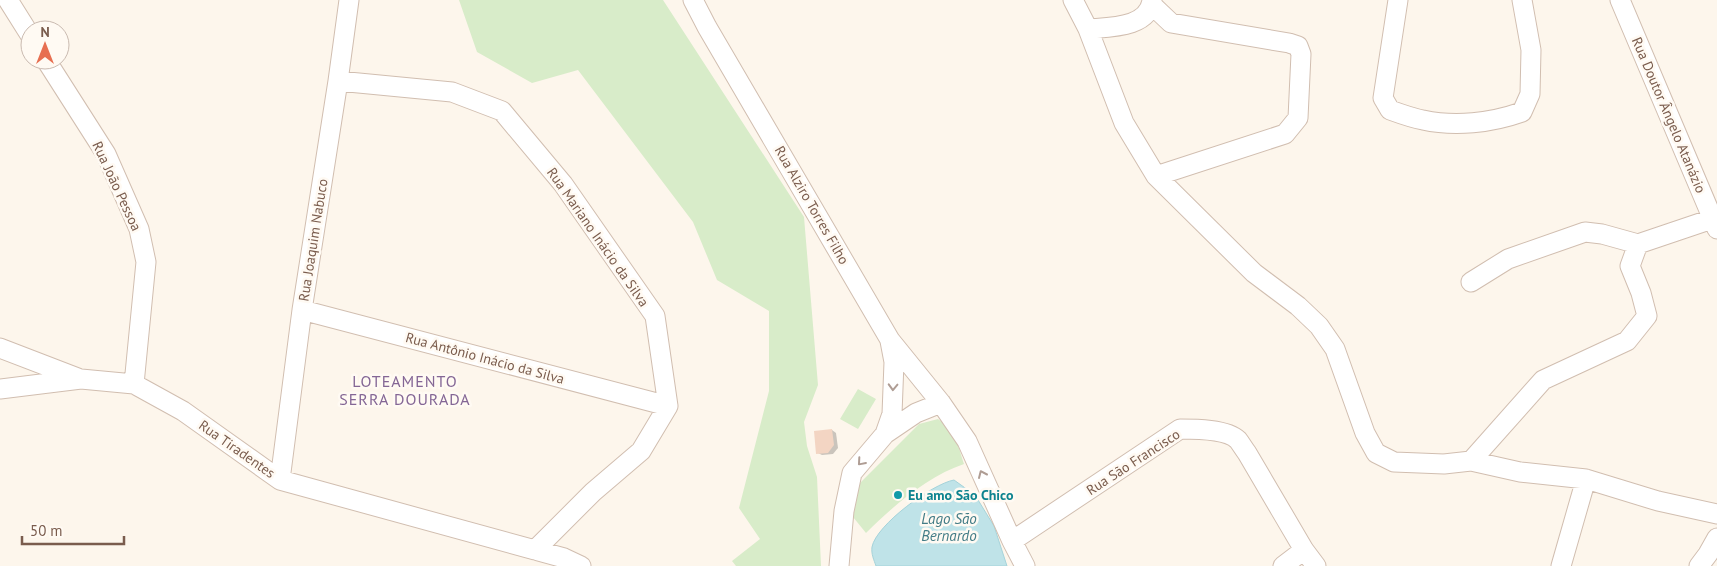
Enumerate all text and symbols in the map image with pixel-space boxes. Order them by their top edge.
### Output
north arrow [20,20,70,70]
text: N [40,23,50,41]
street label: Rua Doutor Ângelo Atanázio [1628,34,1710,196]
street label: Rua João Pessoa [88,138,146,234]
street label: Rua Alziro Torres Filho [771,143,853,267]
street label: Rua Mariano Inácio da Silva [543,164,653,310]
street label: Rua Joaquim Nabuco [294,177,332,303]
street label: Rua Antônio Inácio da Silva [404,328,566,388]
district label: LOTEAMENTO SERRA DOURADA [339,371,471,409]
one-way arrow [888,384,898,392]
street label: Rua Tiradentes [195,416,279,482]
street label: Rua São Francisco [1083,425,1183,499]
one-way arrow [859,456,867,465]
one-way arrow [978,470,989,479]
place label: Eu amo São Chico [908,486,1014,504]
marker: Eu amo São Chico [892,489,904,501]
water label: Lago São Bernardo [921,509,977,545]
scale bar [22,514,125,546]
text: 50 m [30,521,63,540]

